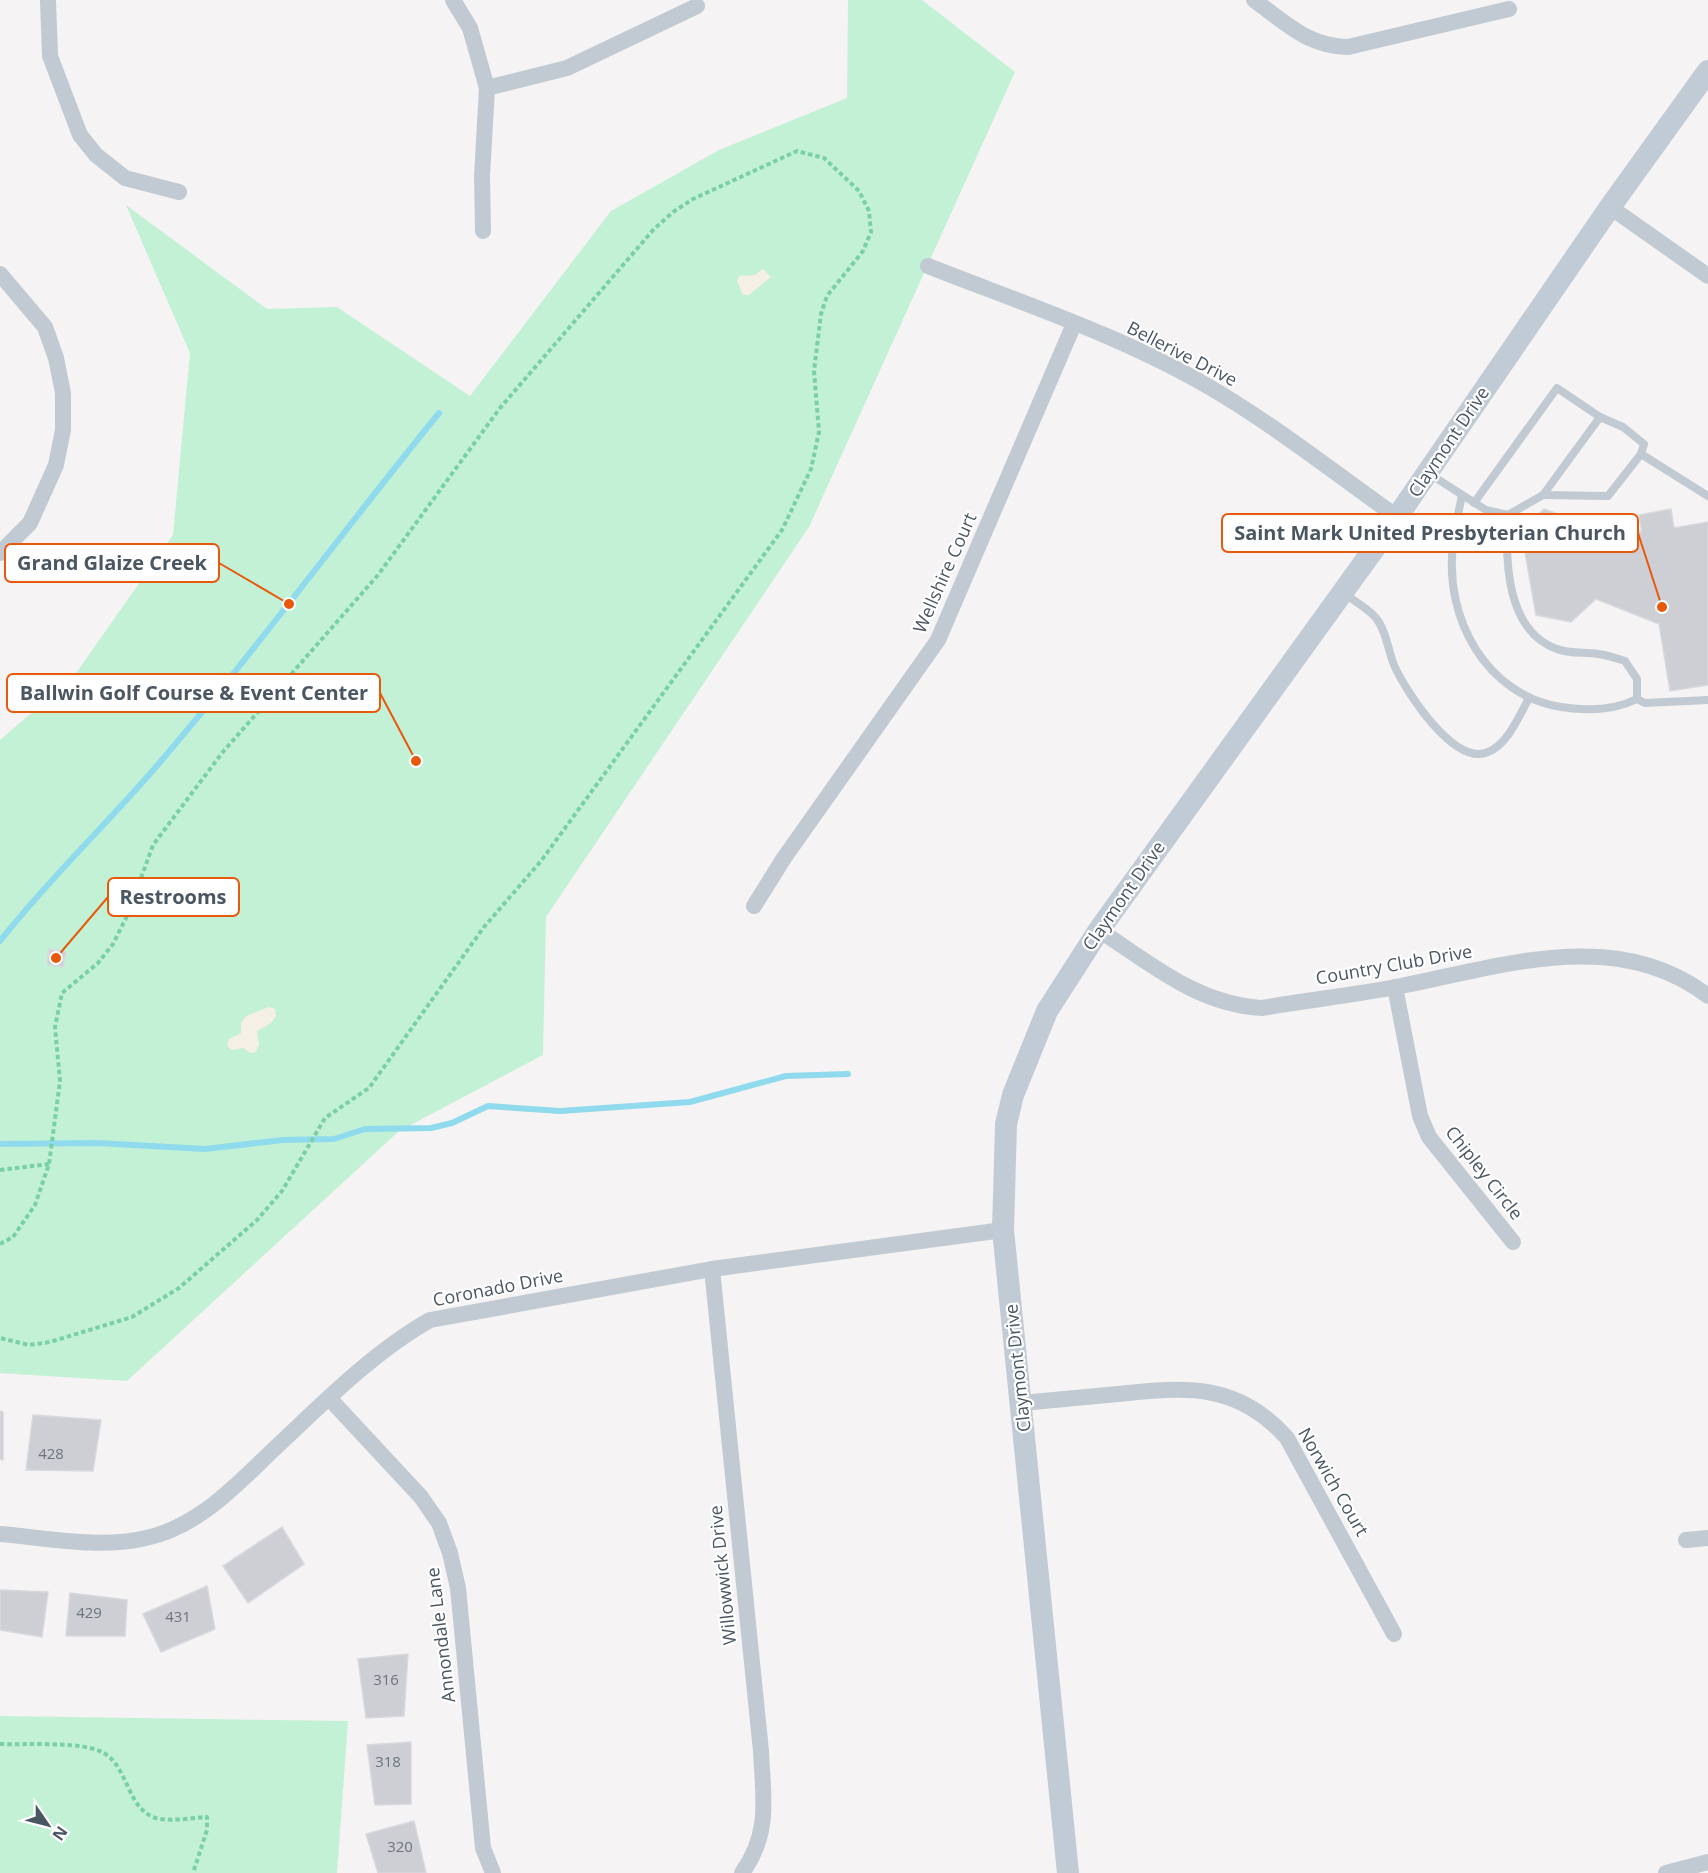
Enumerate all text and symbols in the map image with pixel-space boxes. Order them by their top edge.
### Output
street label: Bellerive Drive [1123,315,1242,391]
street label: Claymont Drive [1402,381,1494,501]
street label: Wellshire Court [907,509,981,636]
callout: Saint Mark United Presbyterian Church [1222,514,1638,552]
text: Saint Mark United Presbyterian Church [1234,519,1626,546]
callout: Grand Glaize Creek [5,544,219,582]
text: Grand Glaize Creek [17,549,208,576]
callout: Ballwin Golf Course & Event Center [7,674,380,712]
text: Ballwin Golf Course & Event Center [20,679,368,706]
street label: Claymont Drive [1076,836,1170,955]
callout: Restrooms [108,878,239,916]
text: Restrooms [119,883,227,910]
street label: Country Club Drive [1314,938,1474,990]
street label: Chipley Circle [1441,1121,1529,1224]
street label: Coronado Drive [431,1263,565,1311]
street label: Claymont Drive [998,1303,1036,1433]
street label: Norwich Court [1293,1423,1375,1540]
house number: 428 [38,1443,64,1463]
street label: Willowwick Drive [703,1504,741,1646]
street label: Annondale Lane [420,1566,460,1704]
house number: 429 [76,1602,102,1622]
house number: 431 [165,1606,191,1626]
house number: 316 [373,1669,399,1689]
house number: 318 [375,1751,401,1771]
north arrow [18,1795,78,1855]
text: N [48,1822,73,1845]
house number: 320 [387,1836,413,1856]

